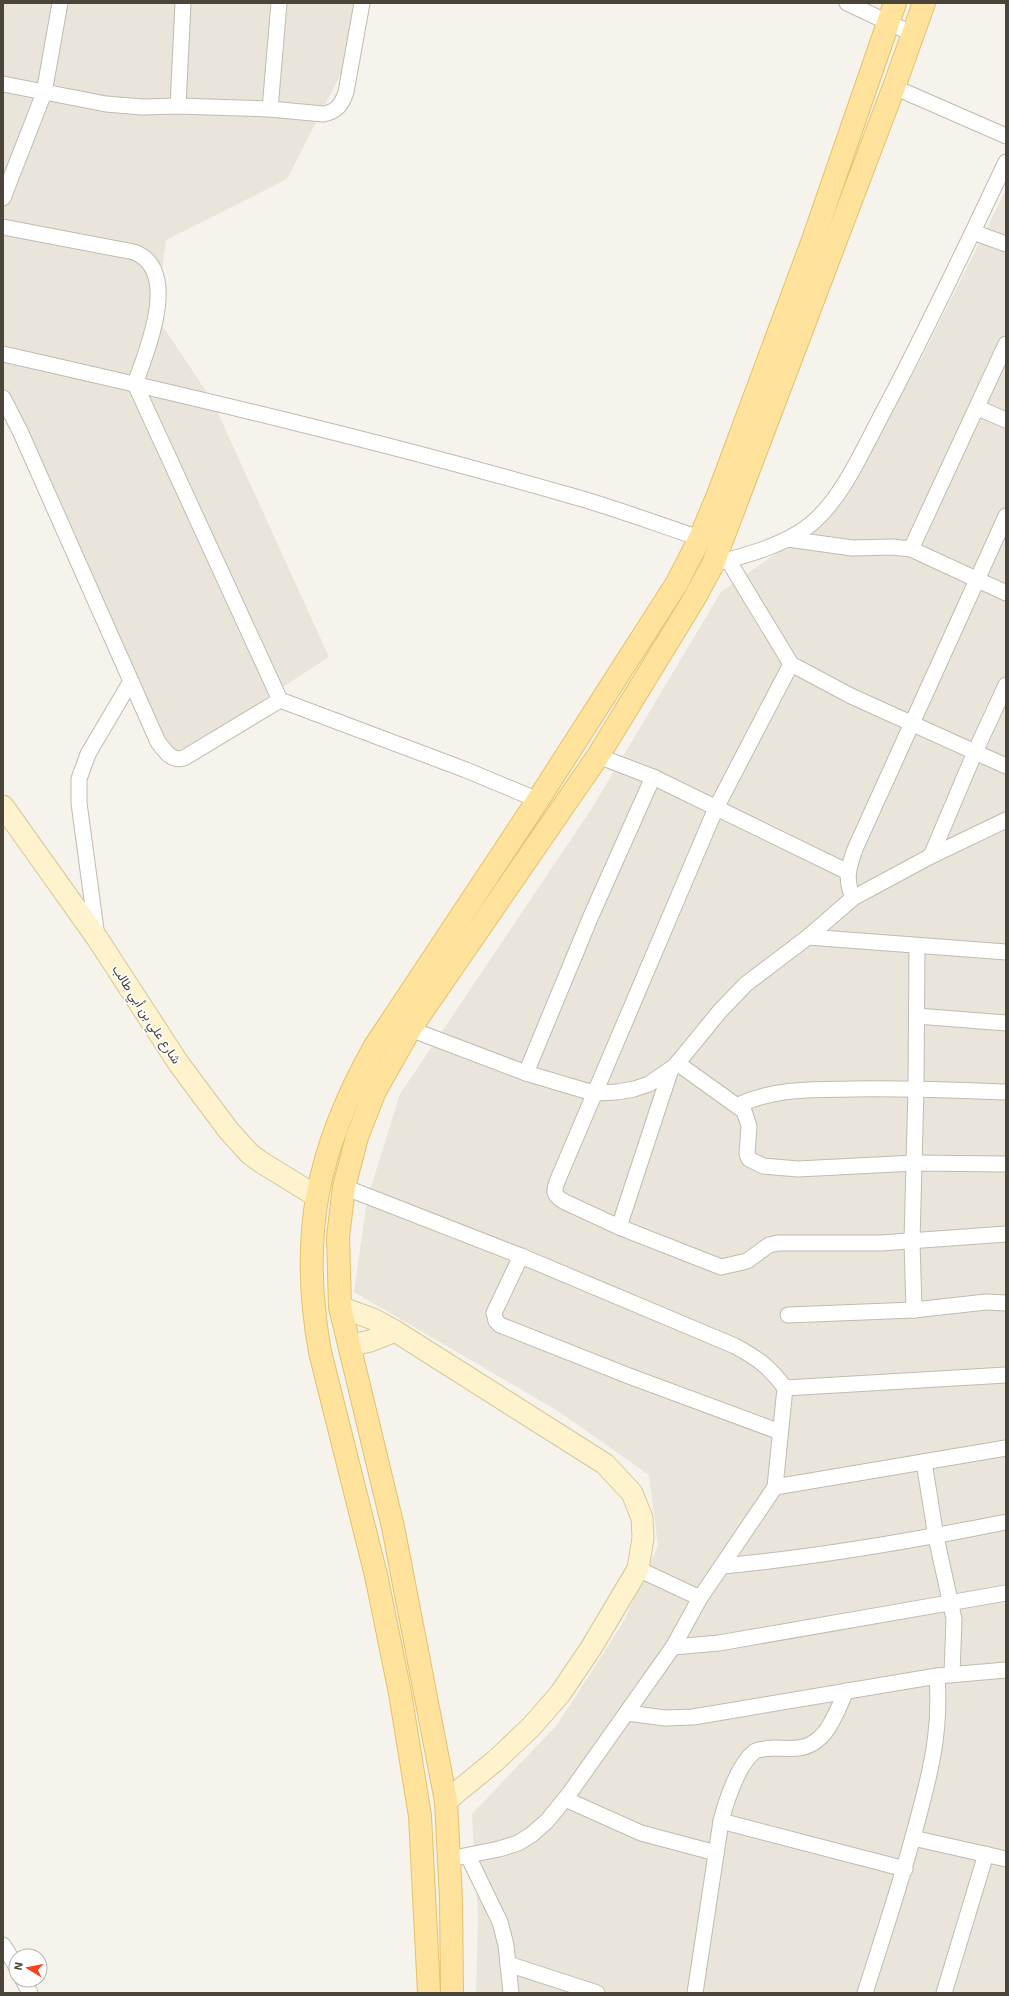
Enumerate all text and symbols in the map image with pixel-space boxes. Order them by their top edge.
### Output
street label: شارع علي بن أبي طالب [107,962,185,1068]
north arrow [8,1948,48,1988]
text: N [11,1961,25,1971]

